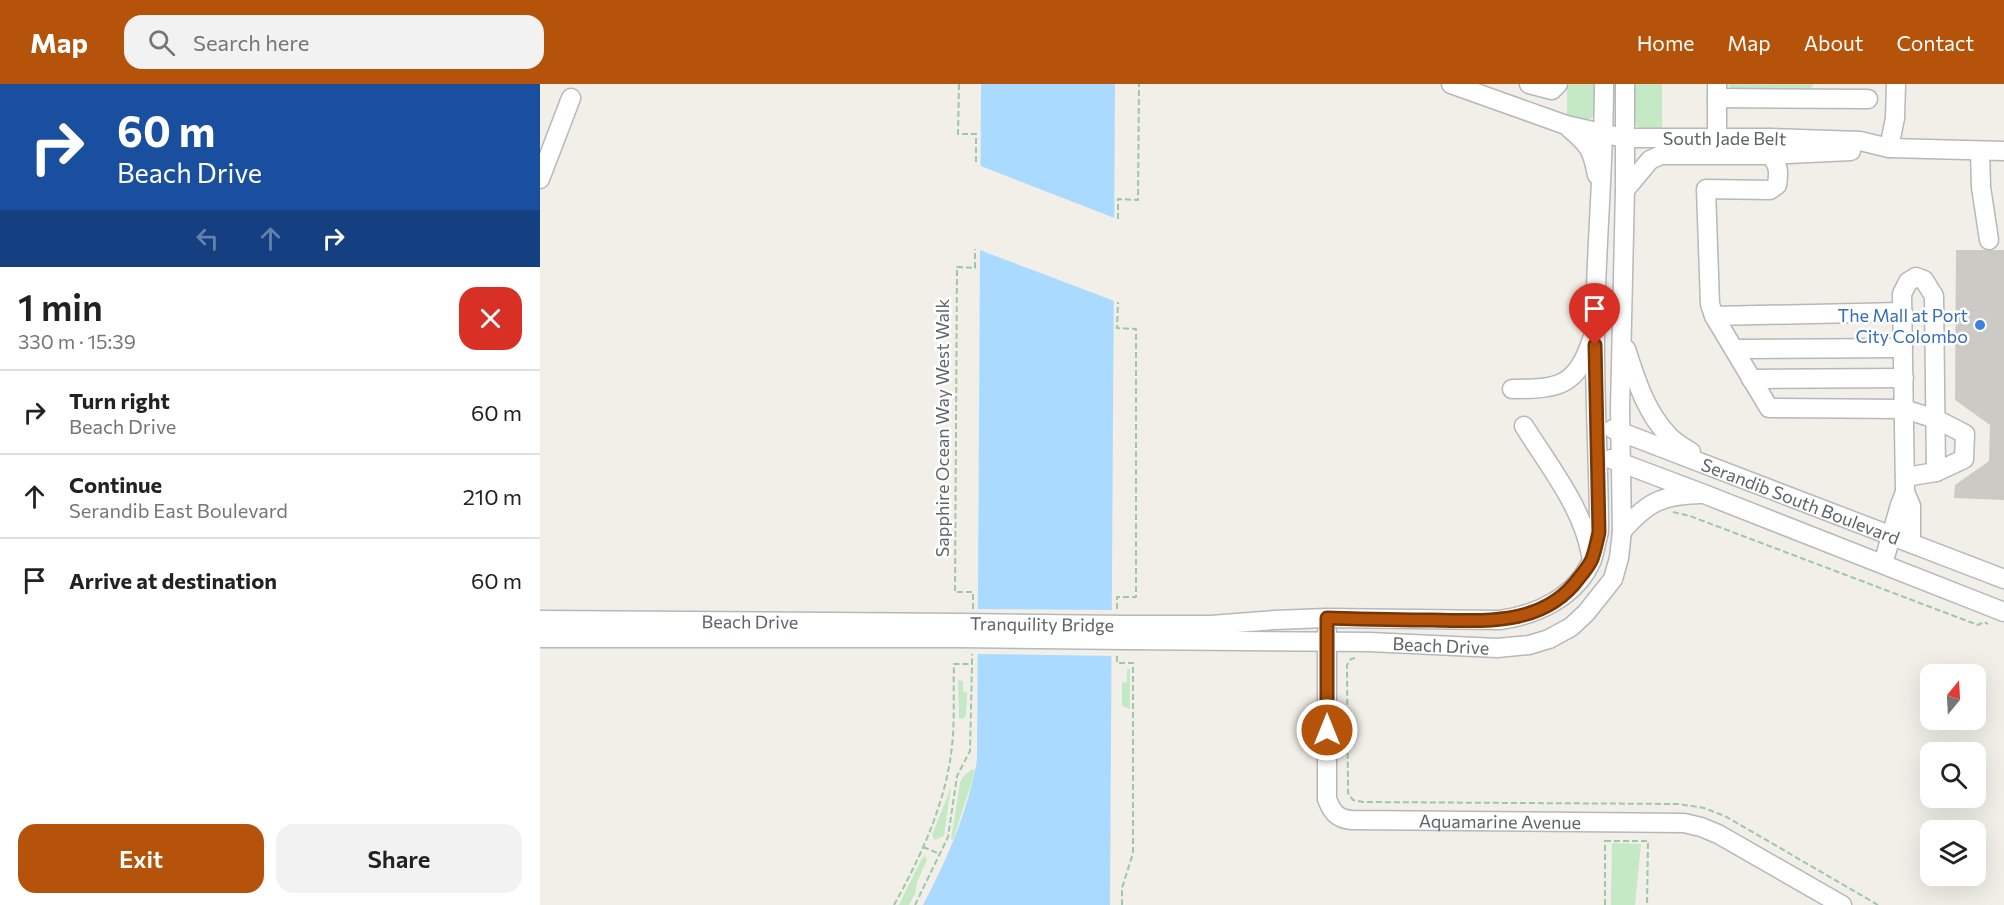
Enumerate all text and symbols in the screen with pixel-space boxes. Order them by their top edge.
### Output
search box [124,15,544,69]
text: Map [30,25,88,59]
icon: search [145,26,178,59]
text: Search here [193,29,309,56]
text: Home [1637,30,1694,55]
text: Map [1727,30,1771,55]
text: About [1804,30,1863,55]
text: Contact [1896,30,1974,55]
text: 60 m [117,104,216,156]
icon: right [18,108,96,186]
street label: South Jade Belt [1663,127,1787,150]
text: Beach Drive [117,156,262,189]
icon: left [191,222,224,255]
icon: ahead [254,222,287,255]
icon: right [317,222,350,255]
pin [1569,283,1620,345]
text: 1 min [18,284,103,328]
button: close [459,287,522,350]
icon: arrive [1578,292,1611,325]
street label: Sapphire Ocean Way West Walk [931,299,953,557]
place label: The Mall at Port City Colombo [1838,304,1968,347]
marker: The Mall at Port City Colombo [1973,318,1987,332]
text: 330 m · 15:39 [18,329,136,353]
text: Turn right [69,387,170,414]
icon: right [18,396,51,429]
text: 60 m [471,399,522,426]
text: Beach Drive [69,414,176,438]
street label: Serandib South Boulevard [1698,453,1903,549]
text: Continue [69,471,162,498]
icon: ahead [18,480,51,513]
text: 210 m [463,483,522,510]
text: Serandib East Boulevard [69,498,288,522]
icon: arrive [18,564,51,597]
text: Arrive at destination [69,567,277,594]
text: 60 m [471,567,522,594]
street label: Beach Drive [702,610,798,633]
street label: Tranquility Bridge [970,612,1114,636]
street label: Beach Drive [1392,632,1490,659]
north arrow [1920,664,1986,730]
map controls [1920,664,1986,886]
position arrow [1295,698,1359,762]
button: search [1920,742,1986,808]
street label: Aquamarine Avenue [1419,810,1581,833]
button: layers [1920,820,1986,886]
button: Exit [18,824,264,893]
button: Share [276,824,522,893]

